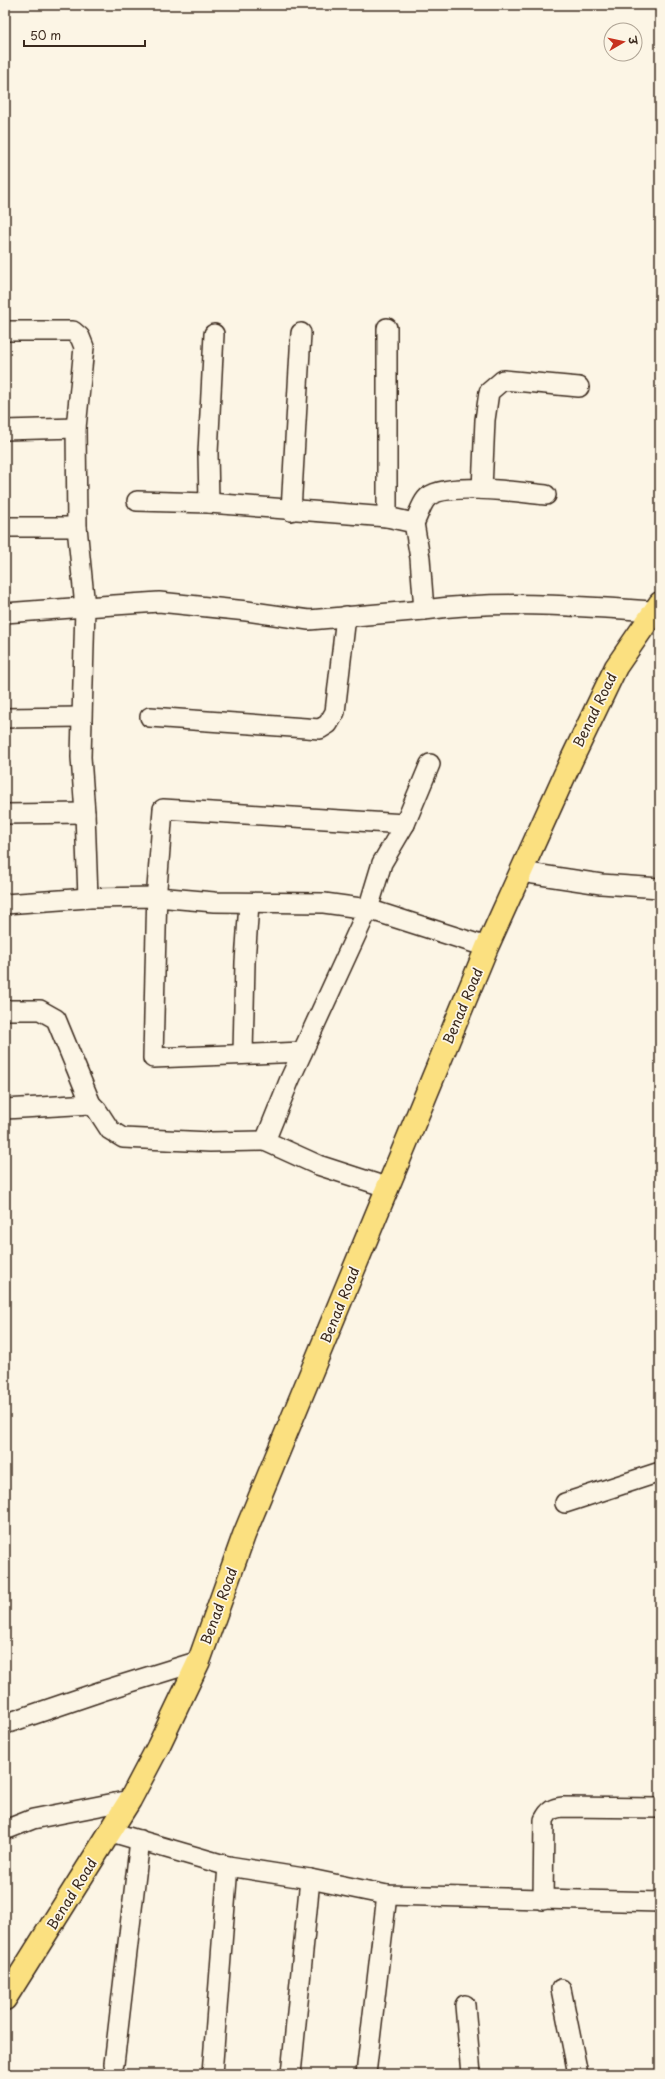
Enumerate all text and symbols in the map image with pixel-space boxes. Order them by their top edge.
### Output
scale bar [24,22,145,48]
north arrow [603,22,643,62]
text: 50 m [30,26,61,44]
text: उ [624,34,643,47]
street label: Benad Road [567,669,622,751]
street label: Benad Road [437,964,488,1047]
street label: Benad Road [315,1263,364,1346]
street label: Benad Road [195,1564,242,1647]
street label: Benad Road [41,1854,102,1934]

